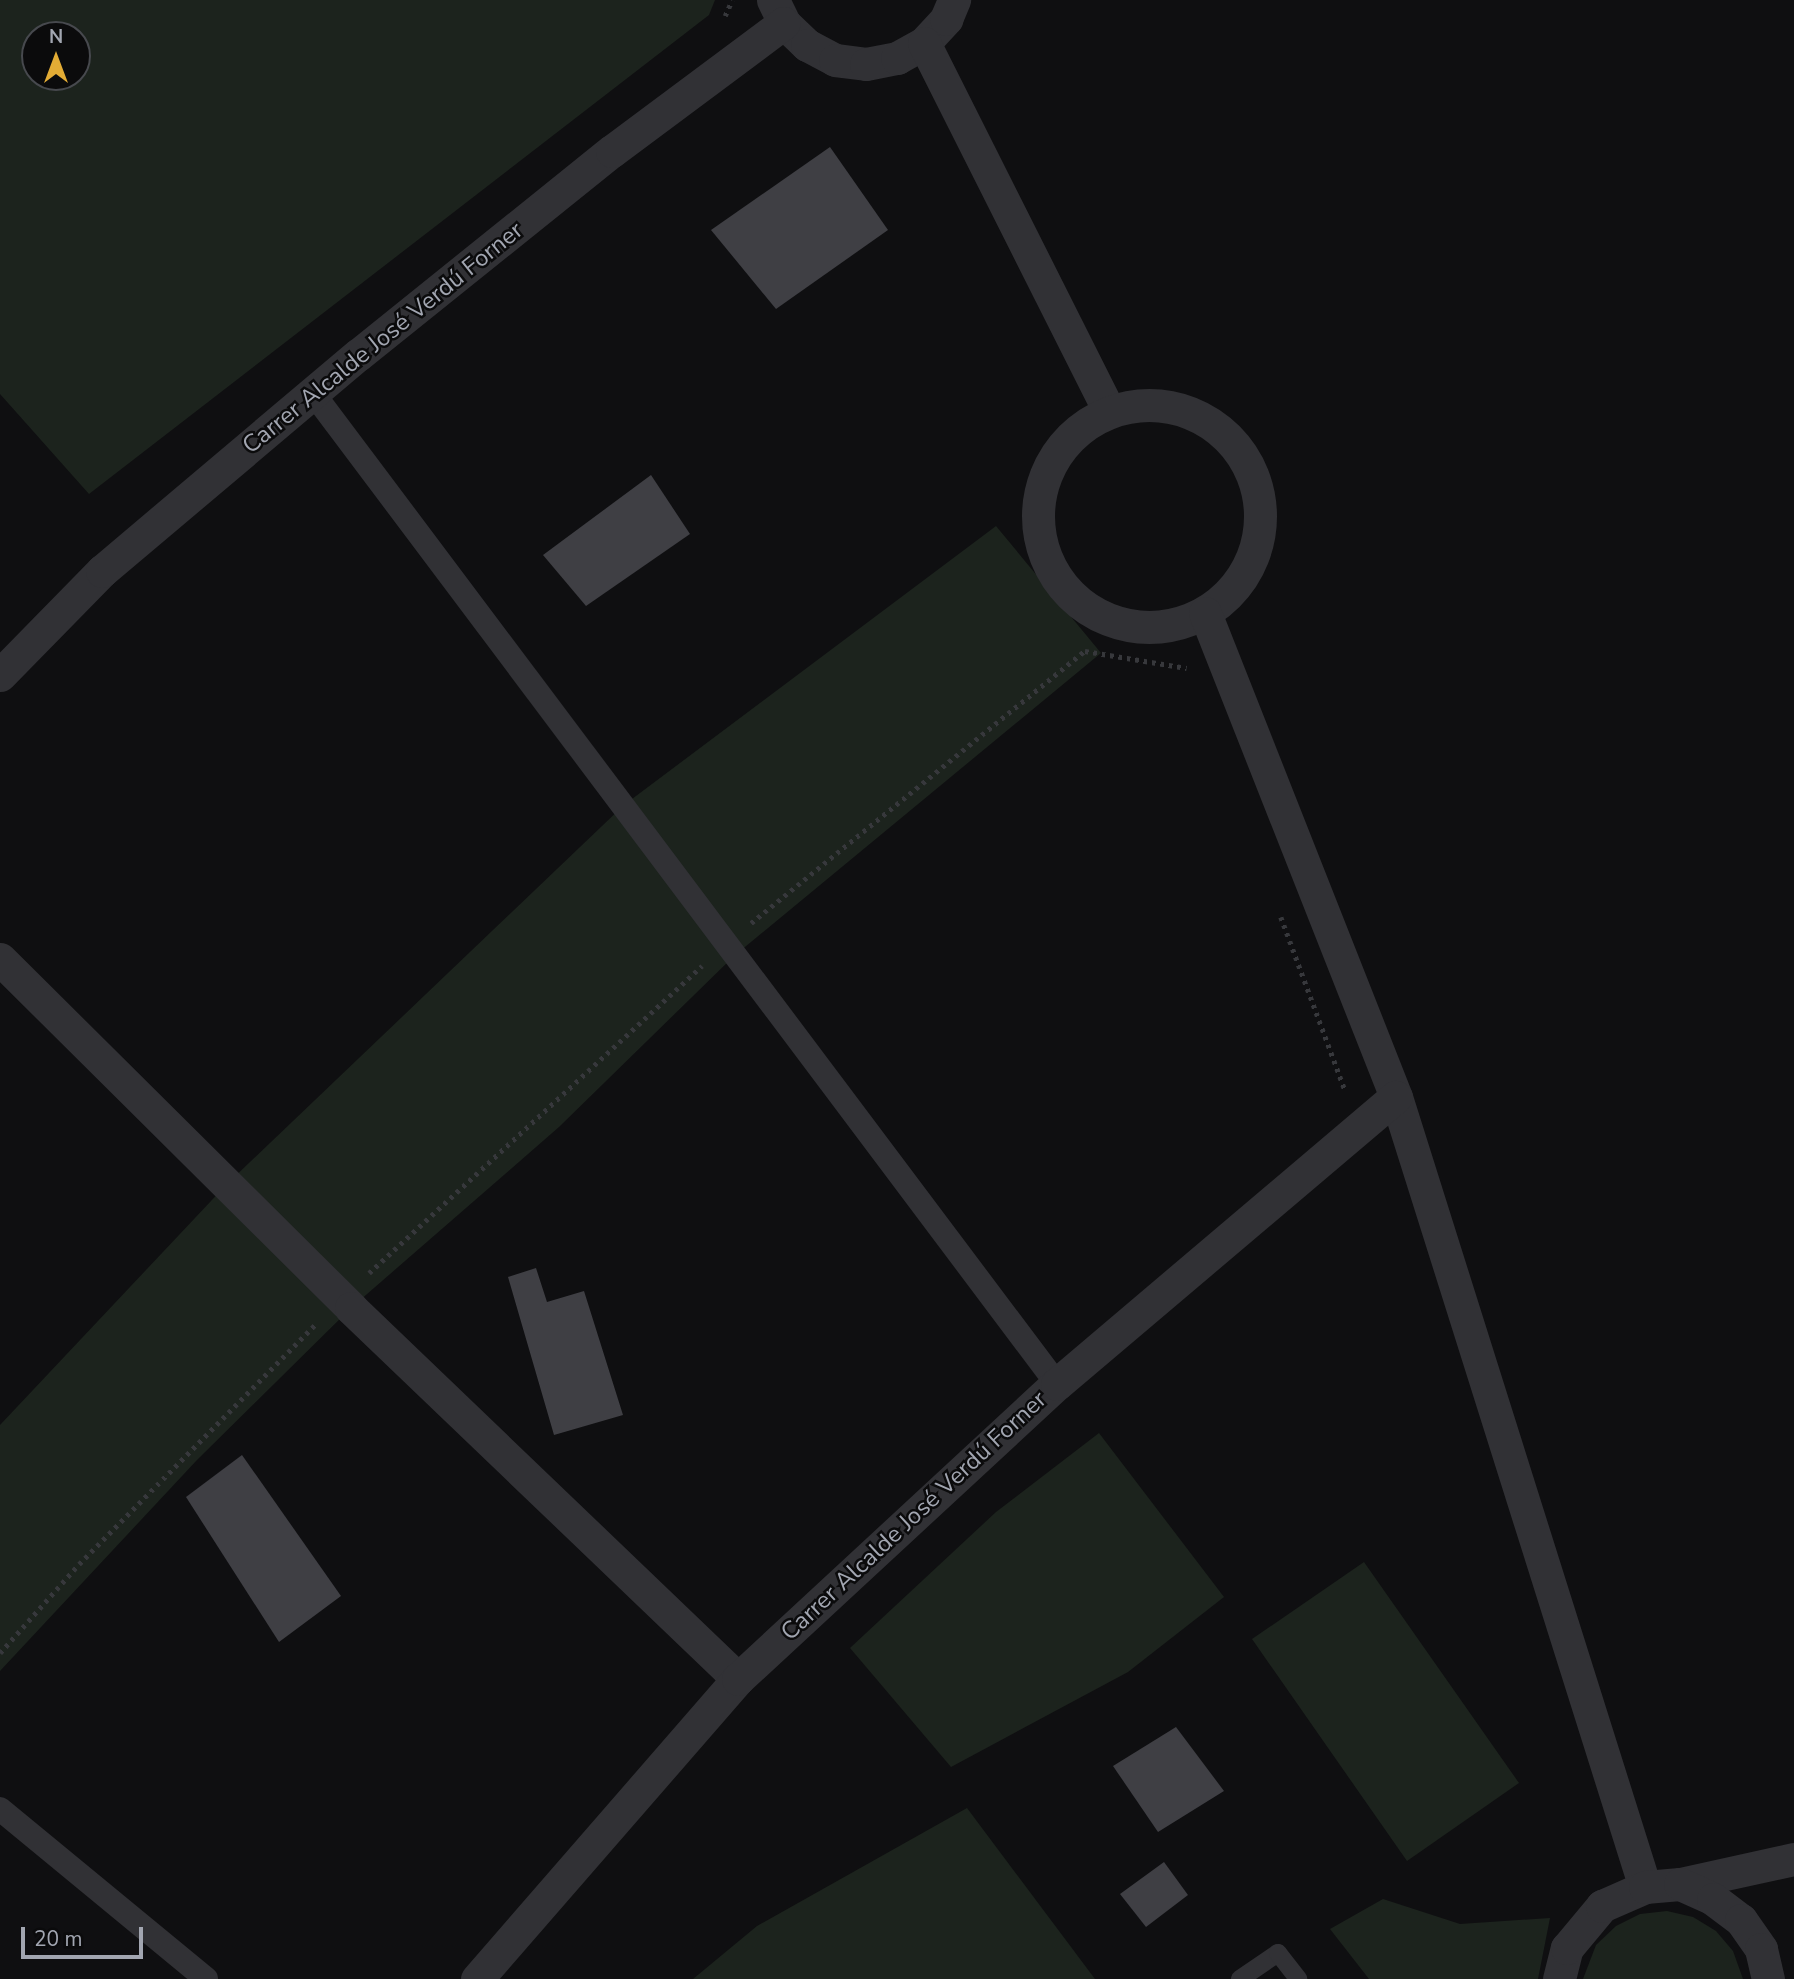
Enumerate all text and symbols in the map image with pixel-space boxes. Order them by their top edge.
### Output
north arrow [21,21,91,91]
text: N [49,24,63,50]
street label: Carrer Alcalde José Verdú Forner [237,216,529,460]
street label: Carrer Alcalde José Verdú Forner [775,1385,1053,1647]
scale bar [24,1912,147,1956]
text: 20 m [34,1925,83,1953]

